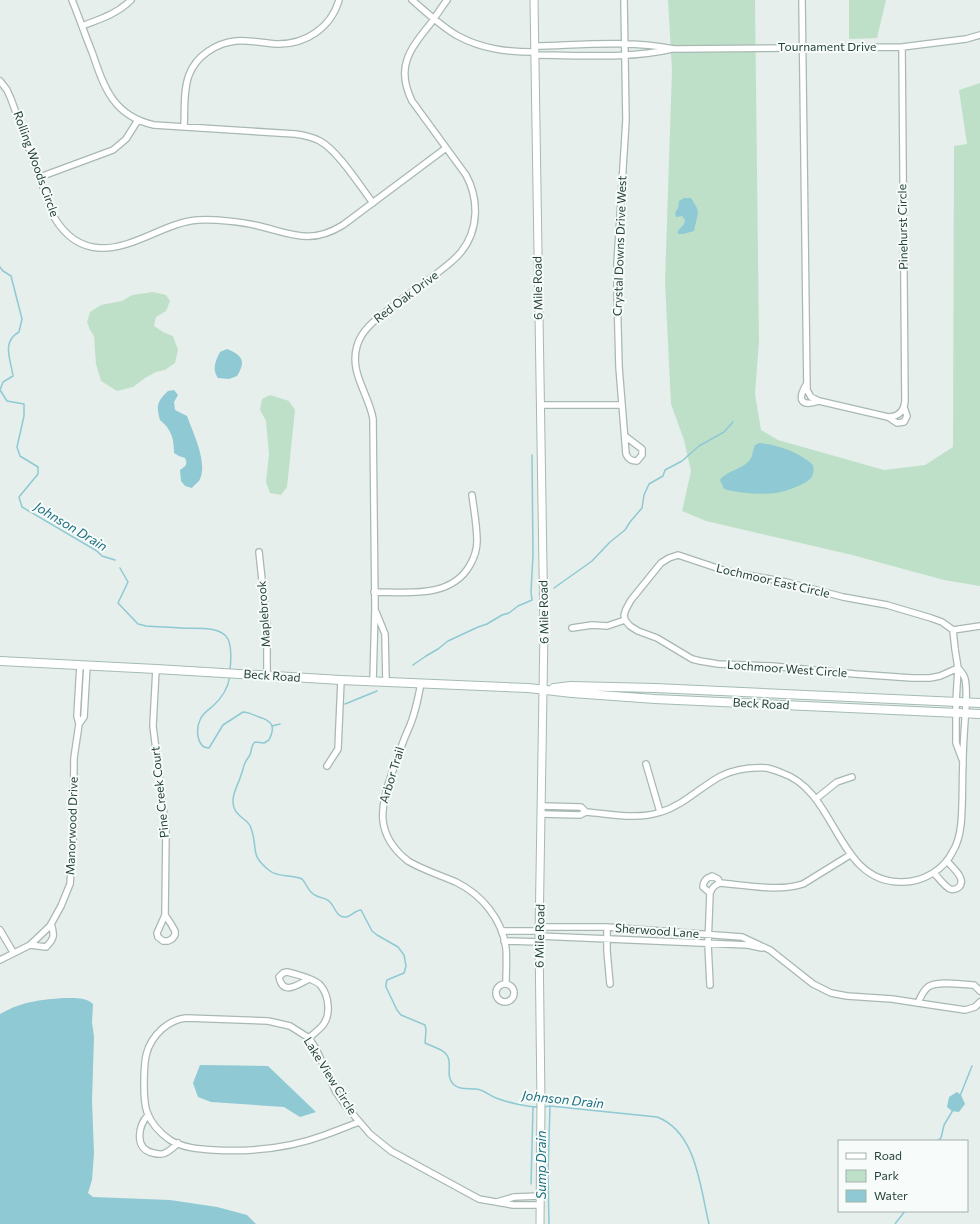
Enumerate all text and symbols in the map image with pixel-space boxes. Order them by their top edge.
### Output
street label: Tournament Drive [778,39,876,53]
street label: Rolling Woods Circle [11,109,63,218]
street label: Crystal Downs Drive West [610,175,628,316]
street label: Pinehurst Circle [894,184,910,270]
street label: 6 Mile Road [529,256,545,320]
street label: Red Oak Drive [370,267,440,325]
water label: Johnson Drain [31,497,110,554]
street label: Lochmoor East Circle [715,560,831,600]
street label: Maplebrook [254,580,272,648]
street label: 6 Mile Road [535,580,551,644]
street label: Lochmoor West Circle [727,657,848,679]
street label: Beck Road [243,666,301,684]
street label: Beck Road [732,695,790,711]
street label: Pine Creek Court [147,745,171,839]
street label: Arbor Trail [376,745,406,805]
street label: Manorwood Drive [62,777,80,875]
street label: 6 Mile Road [531,904,547,968]
street label: Sherwood Lane [615,920,700,940]
street label: Lake View Circle [301,1034,360,1117]
water label: Johnson Drain [520,1087,605,1111]
water label: Sump Drain [533,1131,549,1199]
legend [838,1140,968,1212]
text: Road [874,1148,902,1162]
text: Park [874,1168,900,1182]
text: Water [874,1188,908,1202]

